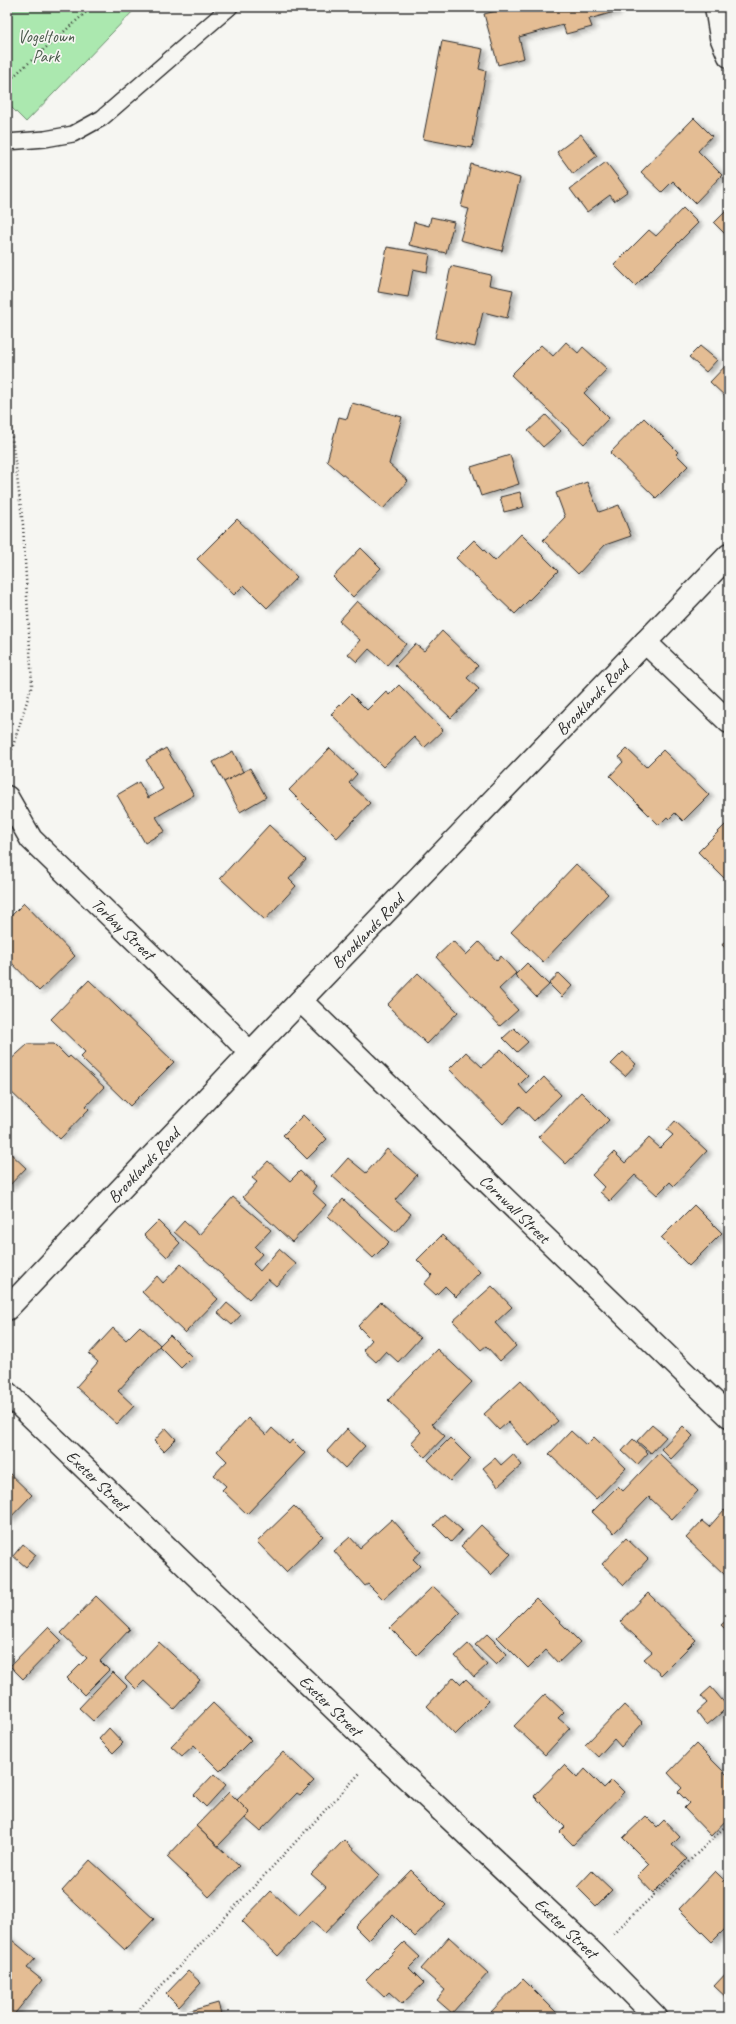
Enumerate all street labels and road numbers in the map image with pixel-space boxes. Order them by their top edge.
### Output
street label: Brooklands Road [551,654,634,739]
street label: Brooklands Road [326,888,410,973]
street label: Torbay Street [87,893,161,965]
street label: Brooklands Road [103,1122,186,1207]
street label: Cornwall Street [475,1170,556,1249]
street label: Exeter Street [62,1445,135,1517]
street label: Exeter Street [295,1671,368,1742]
street label: Exeter Street [530,1893,604,1964]

